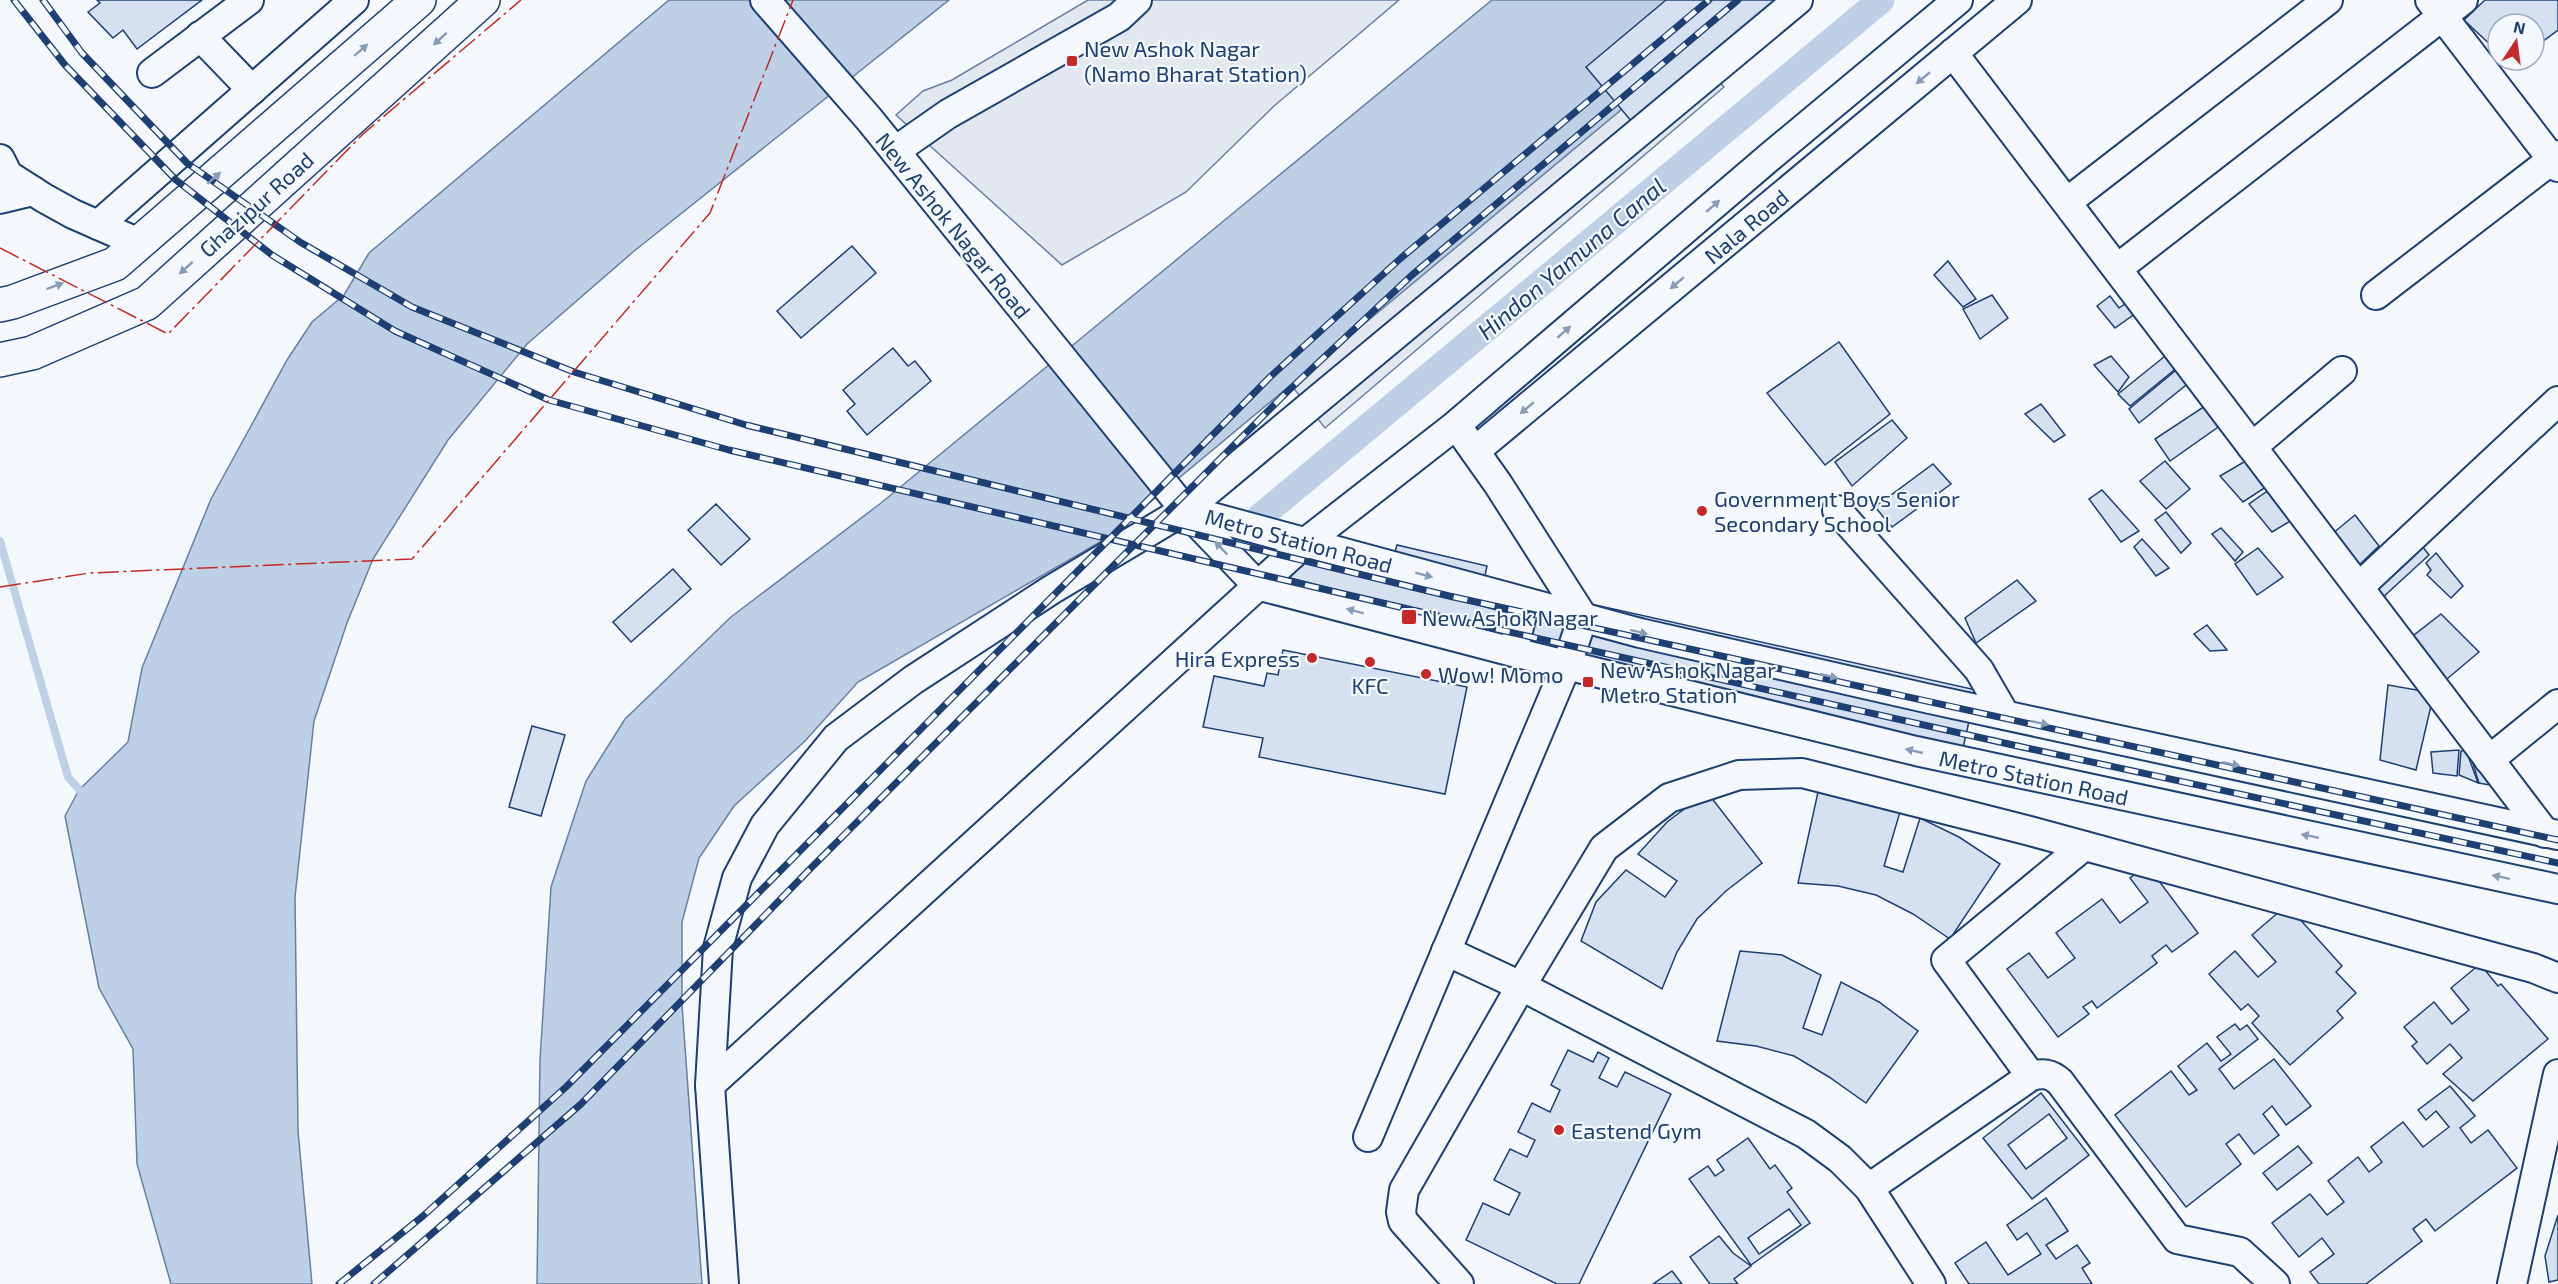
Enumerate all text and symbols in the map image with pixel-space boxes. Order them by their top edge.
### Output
north arrow [2486,12,2546,72]
text: N [2512,16,2527,37]
one-way arrow [433,32,448,45]
place label: New Ashok Nagar (Namo Bharat Station) [1084,35,1307,86]
one-way arrow [353,44,368,57]
marker: New Ashok Nagar (Namo Bharat Station) [1065,54,1079,68]
one-way arrow [1916,71,1931,84]
street label: New Ashok Nagar Road [871,127,1037,323]
street label: Ghazipur Road [194,146,318,262]
water label: Hindon Yamuna Canal [1471,171,1671,345]
one-way arrow [206,172,221,185]
street label: Nala Road [1699,183,1793,269]
one-way arrow [1705,200,1720,213]
one-way arrow [178,261,193,275]
one-way arrow [1669,277,1685,290]
one-way arrow [47,281,65,291]
one-way arrow [1556,326,1572,339]
one-way arrow [1520,401,1535,414]
place label: Government Boys Senior Secondary School [1714,485,1960,536]
street label: Metro Station Road [1203,502,1395,578]
marker: Government Boys Senior Secondary School [1695,504,1709,518]
one-way arrow [1215,541,1229,555]
one-way arrow [1415,570,1433,580]
place label: New Ashok Nagar [1422,604,1598,630]
one-way arrow [1346,605,1364,615]
marker: New Ashok Nagar [1400,608,1418,626]
one-way arrow [1630,628,1648,638]
place label: Hira Express [1175,645,1300,671]
marker: Hira Express [1305,651,1319,665]
marker: KFC [1363,655,1377,669]
place label: New Ashok Nagar Metro Station [1600,656,1776,707]
place label: Wow! Momo [1438,661,1564,687]
marker: Wow! Momo [1419,667,1433,681]
place label: KFC [1351,672,1389,698]
one-way arrow [1820,672,1839,681]
marker: New Ashok Nagar Metro Station [1581,675,1595,689]
one-way arrow [2031,719,2050,728]
street label: Metro Station Road [1937,744,2131,810]
one-way arrow [1905,745,1923,755]
one-way arrow [2221,760,2240,770]
one-way arrow [2300,831,2319,840]
one-way arrow [2491,872,2510,881]
place label: Eastend Gym [1571,1117,1702,1143]
marker: Eastend Gym [1552,1123,1566,1137]

